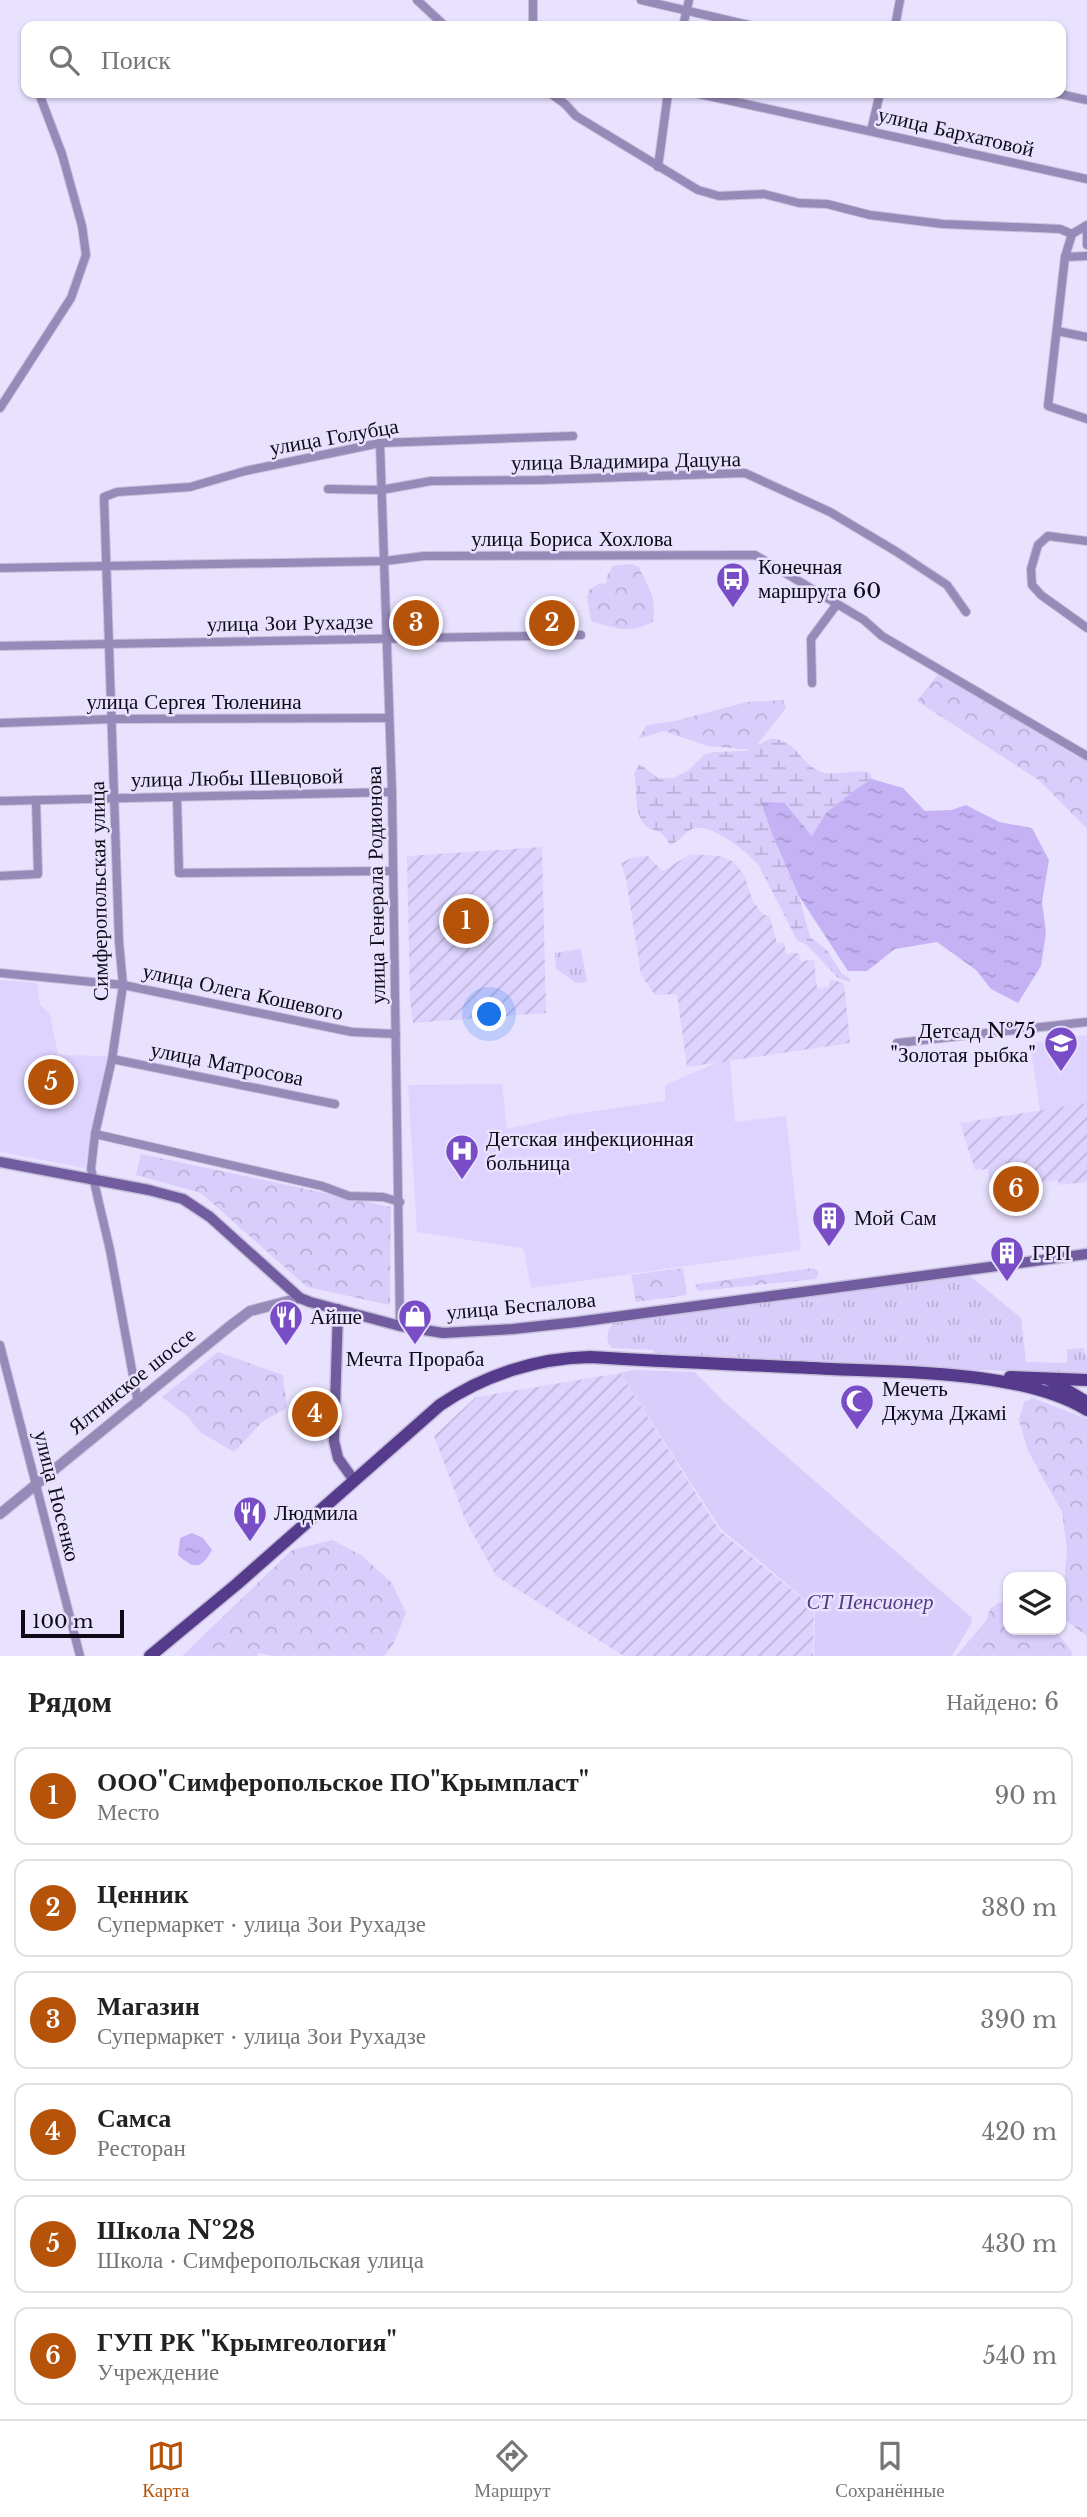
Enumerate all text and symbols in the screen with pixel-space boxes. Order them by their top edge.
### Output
search box [21,21,1066,98]
icon: search [45,41,83,79]
text: Поиск [101,44,171,76]
street label: улица Бархатовой [875,101,1037,163]
street label: улица Голубца [268,413,401,461]
street label: улица Владимира Дацуна [511,446,742,476]
street label: улица Бориса Хохлова [471,526,673,552]
place label: Конечная маршрута 60 [758,554,881,604]
bus stop icon: Конечная маршрута 60 [714,560,752,609]
pin: 3 [393,597,439,649]
pin: 2 [529,597,575,649]
street label: улица Зои Рухадзе [207,609,373,637]
street label: улица Сергея Тюленина [86,689,302,715]
street label: улица Любы Шевцовой [131,763,343,793]
street label: улица Генерала Родионова [361,765,391,1004]
street label: Симферопольская улица [84,780,114,1001]
pin: 1 [443,895,489,947]
street label: улица Олега Кошевого [140,958,346,1026]
your location [472,997,506,1031]
place label: Детсад №75 "Золотая рыбка" [890,1018,1036,1068]
school or university icon: Детсад №75 "Золотая рыбка" [1042,1024,1080,1073]
street label: улица Матросова [148,1036,306,1092]
pin: 5 [28,1056,74,1108]
place label: Детская инфекционная больница [486,1126,694,1176]
hospital icon: Детская инфекционная больница [443,1132,481,1181]
pin: 6 [993,1163,1039,1215]
building icon: Мой Сам [810,1199,848,1248]
place label: Мой Сам [854,1205,937,1231]
building icon: ГРП [988,1234,1026,1283]
place label: ГРП [1032,1240,1071,1266]
street label: улица Беспалова [445,1286,597,1325]
shop icon: Мечта Прораба [396,1297,434,1346]
restaurant icon: Айше [267,1298,305,1347]
place label: Айше [310,1304,362,1330]
street label: Ялтинское шоссе [63,1322,201,1440]
place label: Мечта Прораба [346,1346,485,1372]
place label: Мечеть Джума Джамі [882,1376,1007,1426]
mosque icon: Мечеть Джума Джамі [838,1382,876,1431]
pin: 4 [292,1388,338,1440]
street label: улица Носенко [28,1428,86,1564]
restaurant icon: Людмила [231,1494,269,1543]
place label: Людмила [274,1500,359,1526]
map controls [1003,1572,1066,1635]
button: layers [1003,1572,1066,1635]
park label: СТ Пенсионер [807,1589,933,1615]
scale bar [21,1607,124,1639]
text: 100 m [32,1610,93,1633]
text: Рядом [28,1683,112,1720]
text: Найдено: 6 [946,1688,1059,1716]
text: ООО"Симферопольское ПО"Крымпласт" [97,1766,589,1798]
text: 1 [48,1782,58,1810]
text: 90 m [995,1782,1057,1810]
text: Место [97,1798,159,1826]
text: Ценник [97,1878,189,1910]
text: 2 [46,1894,60,1922]
text: 380 m [981,1894,1057,1922]
text: Супермаркет · улица Зои Рухадзе [97,1910,426,1938]
text: Магазин [97,1990,200,2022]
text: 3 [46,2006,60,2034]
text: 390 m [980,2006,1057,2034]
text: Супермаркет · улица Зои Рухадзе [97,2022,426,2050]
text: Самса [97,2102,171,2134]
text: 4 [45,2118,61,2146]
text: 420 m [982,2118,1057,2146]
text: Ресторан [97,2134,186,2162]
text: Школа №28 [97,2214,255,2246]
text: 5 [46,2230,60,2258]
text: 430 m [982,2230,1057,2258]
text: Школа · Симферопольская улица [97,2246,424,2274]
text: ГУП РК "Крымгеология" [97,2326,397,2358]
text: 6 [45,2342,61,2370]
text: 540 m [983,2342,1057,2370]
text: Учреждение [97,2358,219,2386]
tab: Карта [142,2437,189,2502]
tab: Маршрут [474,2437,551,2502]
tab: Сохранённые [835,2437,945,2502]

